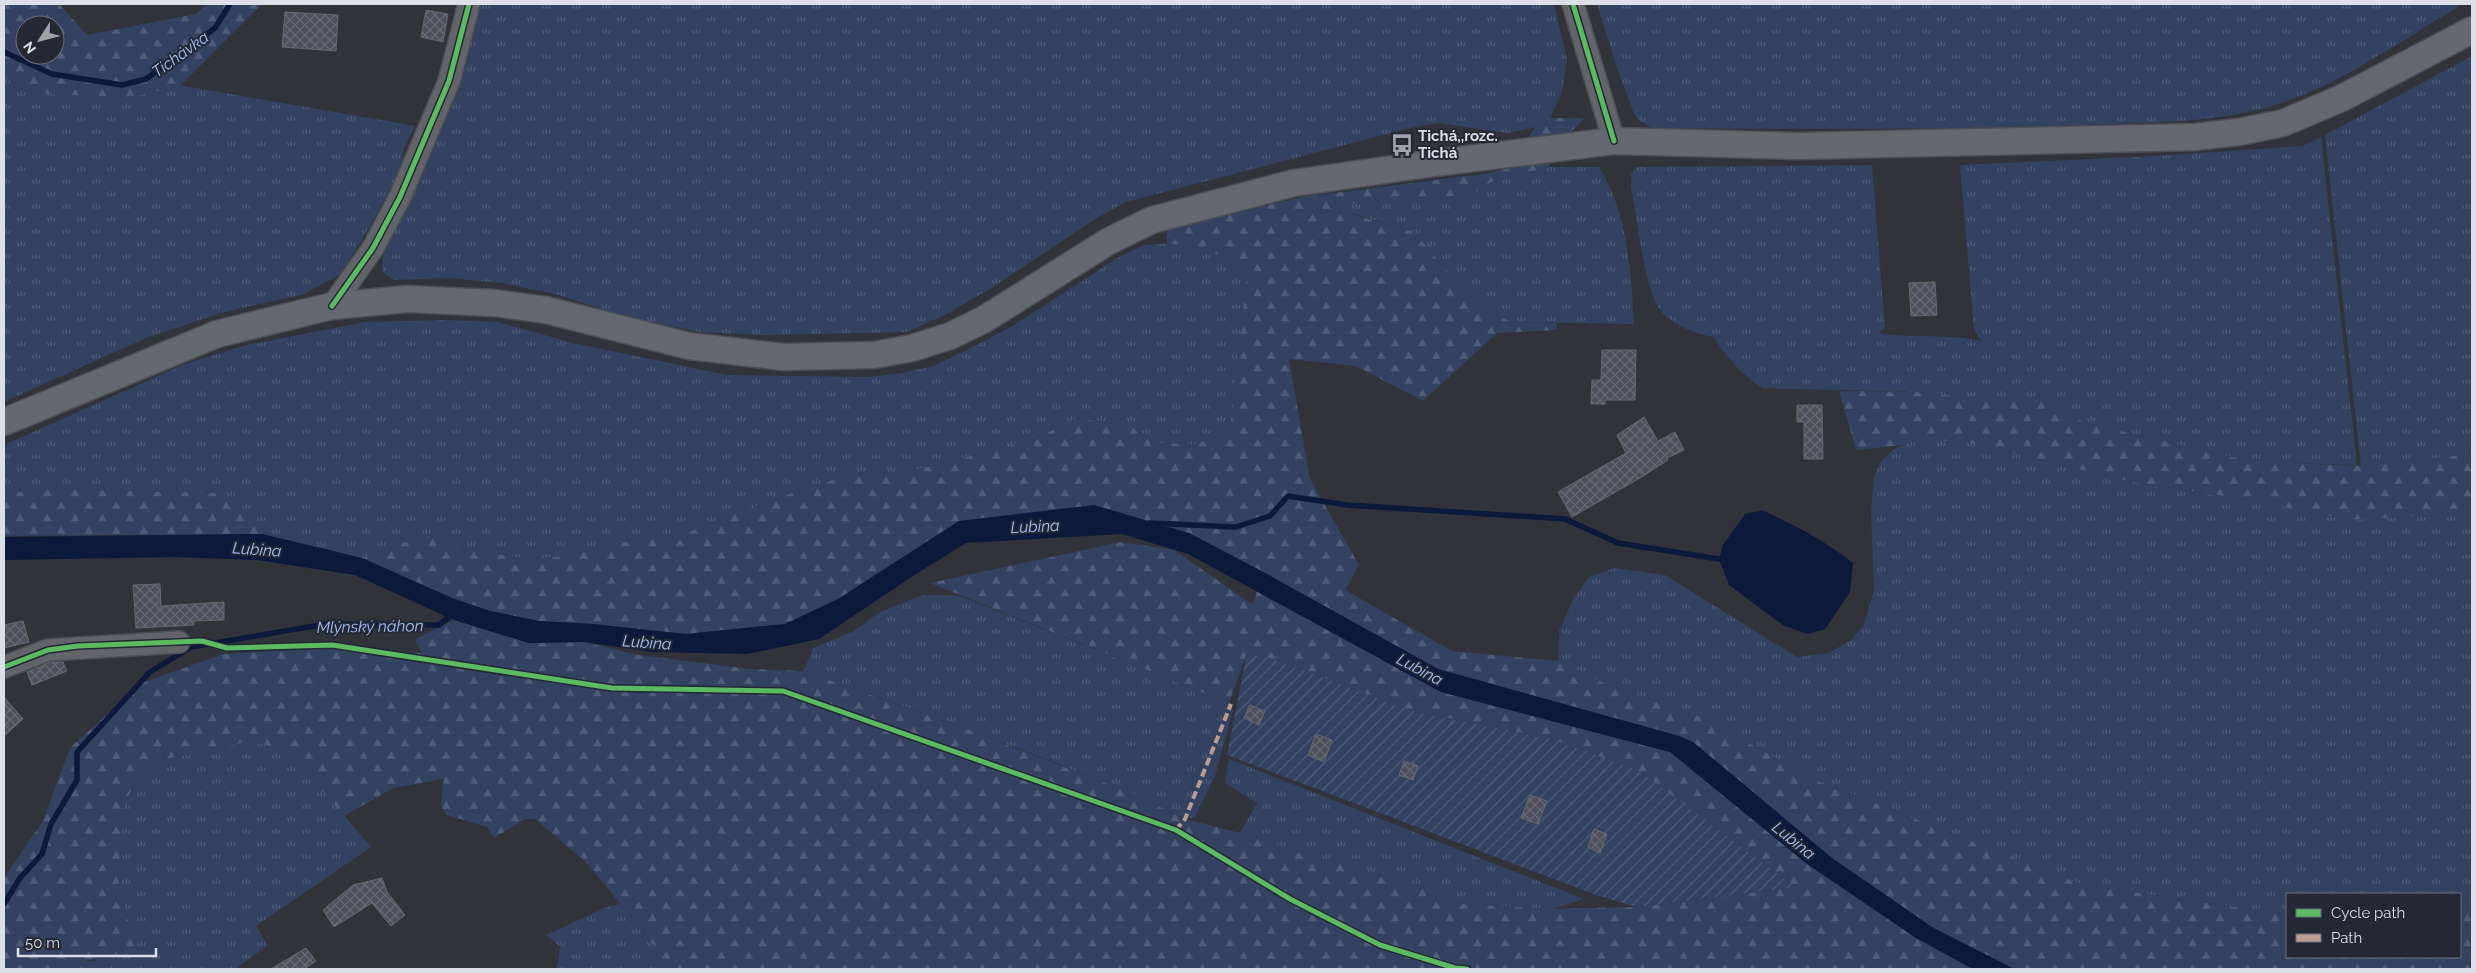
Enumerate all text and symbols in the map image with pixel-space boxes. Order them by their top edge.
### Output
north arrow [15,15,65,65]
water label: Tichávka [148,27,213,81]
text: N [20,39,39,57]
place label: Tichá,,rozc. Tichá [1418,127,1498,162]
bus stop icon: Tichá,,rozc. Tichá [1389,132,1415,158]
water label: Lubina [1010,516,1061,537]
water label: Lubina [232,538,283,561]
water label: Mlýnský náhon [316,616,424,637]
water label: Lubina [622,631,673,654]
water label: Lubina [1394,649,1446,690]
water label: Lubina [1769,818,1819,864]
legend [2286,893,2461,958]
text: Cycle path [2331,904,2405,922]
scale bar [18,926,155,958]
text: Path [2331,929,2362,947]
text: 50 m [25,934,60,952]

